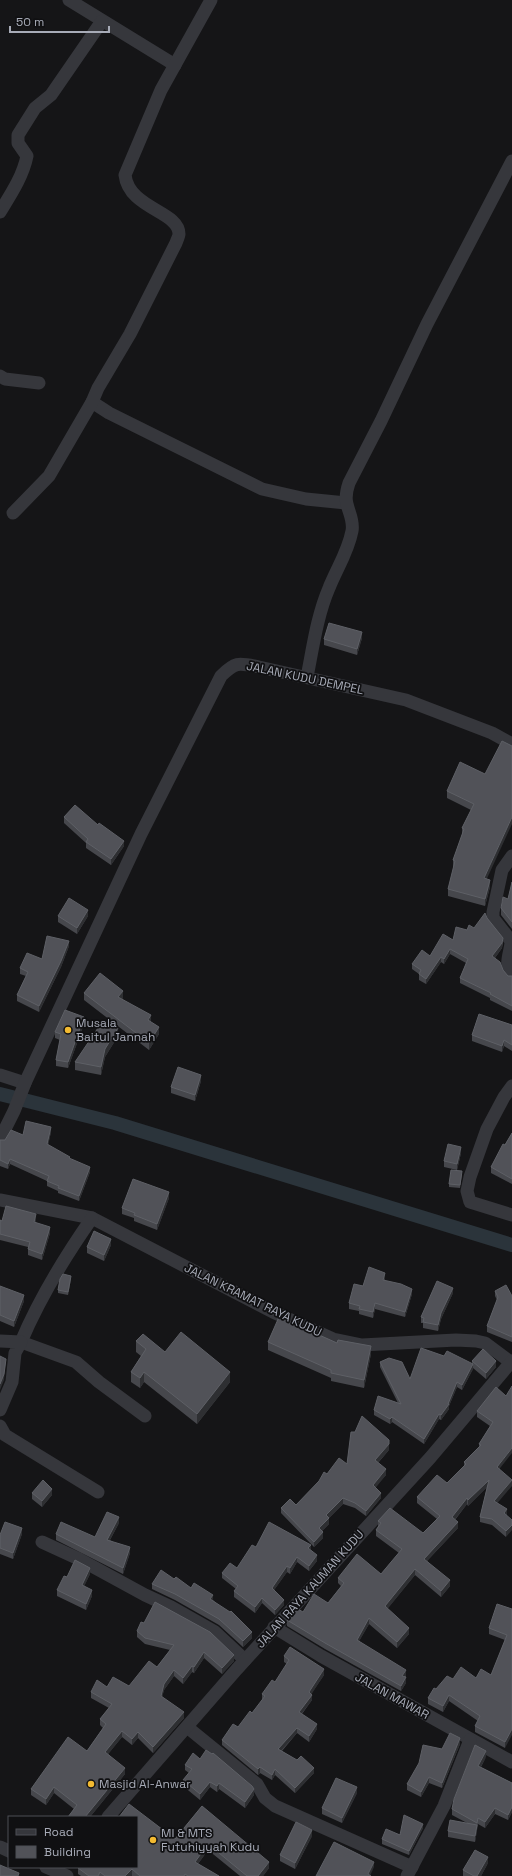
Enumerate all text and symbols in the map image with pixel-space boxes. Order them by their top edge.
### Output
scale bar [10,8,109,34]
text: 50 m [16,14,44,30]
street label: JALAN KUDU DEMPEL [245,658,366,698]
place label: Musala Baitul Jannah [76,1015,155,1045]
marker: Musala Baitul Jannah [63,1025,73,1035]
street label: JALAN KRAMAT RAYA KUDU [182,1260,324,1340]
street label: JALAN RAYA KAUMAN KUDU [253,1527,367,1651]
street label: JALAN MAWAR [352,1669,432,1723]
place label: Masjid Al-Anwar [99,1776,191,1792]
marker: Masjid Al-Anwar [86,1779,96,1789]
legend [8,1816,138,1868]
text: Road [44,1824,73,1840]
place label: MI & MTS Futuhiyyah Kudu [161,1825,260,1855]
marker: MI & MTS Futuhiyyah Kudu [148,1835,158,1845]
text: Building [44,1844,91,1860]

